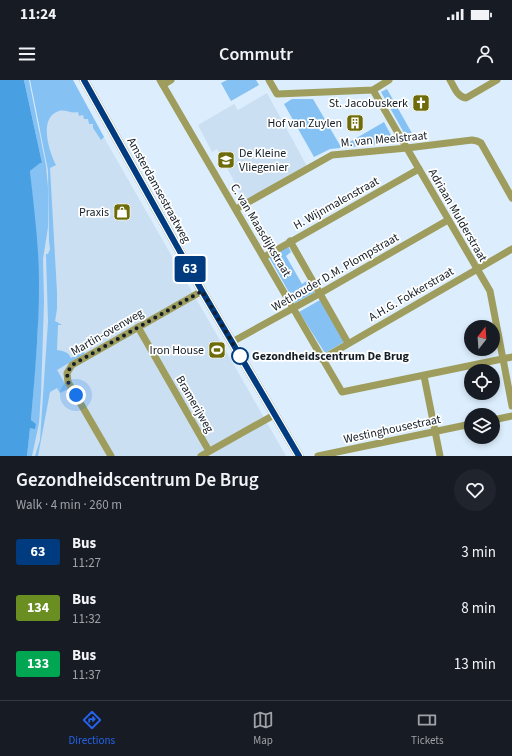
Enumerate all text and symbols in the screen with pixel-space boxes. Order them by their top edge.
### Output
text: 11:24 [20,4,56,25]
text: Commutr [219,42,293,67]
icon: menu [16,43,38,65]
icon: person [474,43,496,65]
church icon: St. Jacobuskerk [411,93,431,113]
place label: St. Jacobuskerk [329,95,408,112]
building icon: Hof van Zuylen [345,113,365,133]
place label: Hof van Zuylen [268,115,342,132]
street label: M. van Meelstraat [340,127,428,152]
street label: Amsterdamsestraatweg [123,135,195,246]
place label: De Kleine Vliegenier [239,145,289,176]
school or university icon: De Kleine Vliegenier [216,150,236,170]
street label: Adriaan Mulderstraat [424,165,491,265]
street label: H. Wijnmalenstraat [290,173,382,234]
street label: C. van Maasdijkstraat [226,181,295,280]
shop icon: Praxis [112,202,132,222]
place label: Praxis [79,204,109,221]
street label: Wethouder D.M. Plompstraat [269,229,402,316]
line badge: 63 [172,256,208,282]
text: 63 [183,259,197,279]
street label: A.H.G. Fokkerstraat [366,263,457,326]
street label: Martin-ovenweg [68,305,147,360]
north arrow [464,320,500,356]
map controls [464,320,500,444]
sports icon: Iron House [207,340,227,360]
place label: Iron House [149,342,204,359]
marker: Gezondheidscentrum De Brug [231,347,249,365]
place label: Gezondheidscentrum De Brug [252,348,409,365]
button: locate [464,364,500,400]
street label: Bramerijweg [171,373,218,436]
your location [66,385,86,405]
button: layers [464,408,500,444]
street label: Westinghousestraat [342,411,442,448]
text: Gezondheidscentrum De Brug [16,467,259,494]
button: heart [454,469,496,511]
text: Walk · 4 min · 260 m [16,496,122,514]
text: Bus [72,533,96,554]
text: 63 [31,542,45,562]
text: 3 min [461,542,496,563]
text: 11:27 [72,554,101,572]
text: Bus [72,589,96,610]
text: 134 [27,598,49,618]
text: 8 min [461,598,496,619]
text: 11:32 [72,610,101,628]
text: Bus [72,645,96,666]
text: 133 [27,654,49,674]
text: 13 min [454,654,496,675]
text: 11:37 [72,666,101,684]
tab: Directions [69,709,115,748]
tab: Map [252,709,274,748]
tab: Tickets [411,709,444,748]

